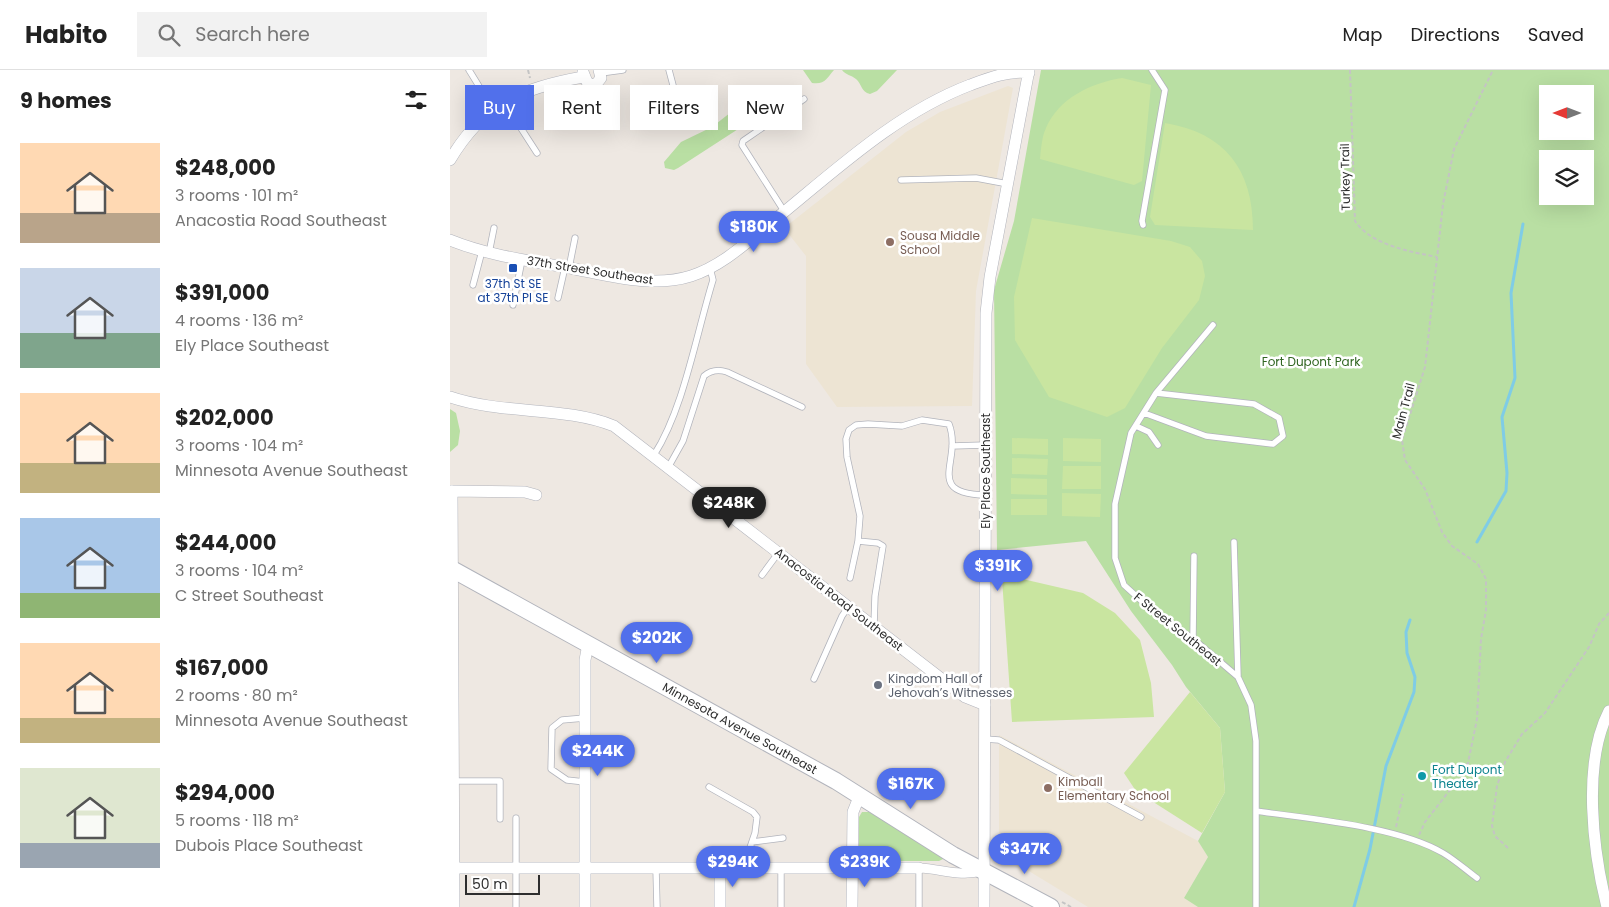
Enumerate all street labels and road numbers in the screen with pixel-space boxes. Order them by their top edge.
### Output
street label: Turkey Trail [1336,143,1354,211]
street label: 37th Street Southeast [526,252,654,288]
street label: Main Trail [1387,381,1419,441]
street label: Ely Place Southeast [977,413,994,529]
street label: Anacostia Road Southeast [771,543,907,655]
street label: F Street Southeast [1131,588,1225,670]
street label: Minnesota Avenue Southeast [660,678,820,778]

